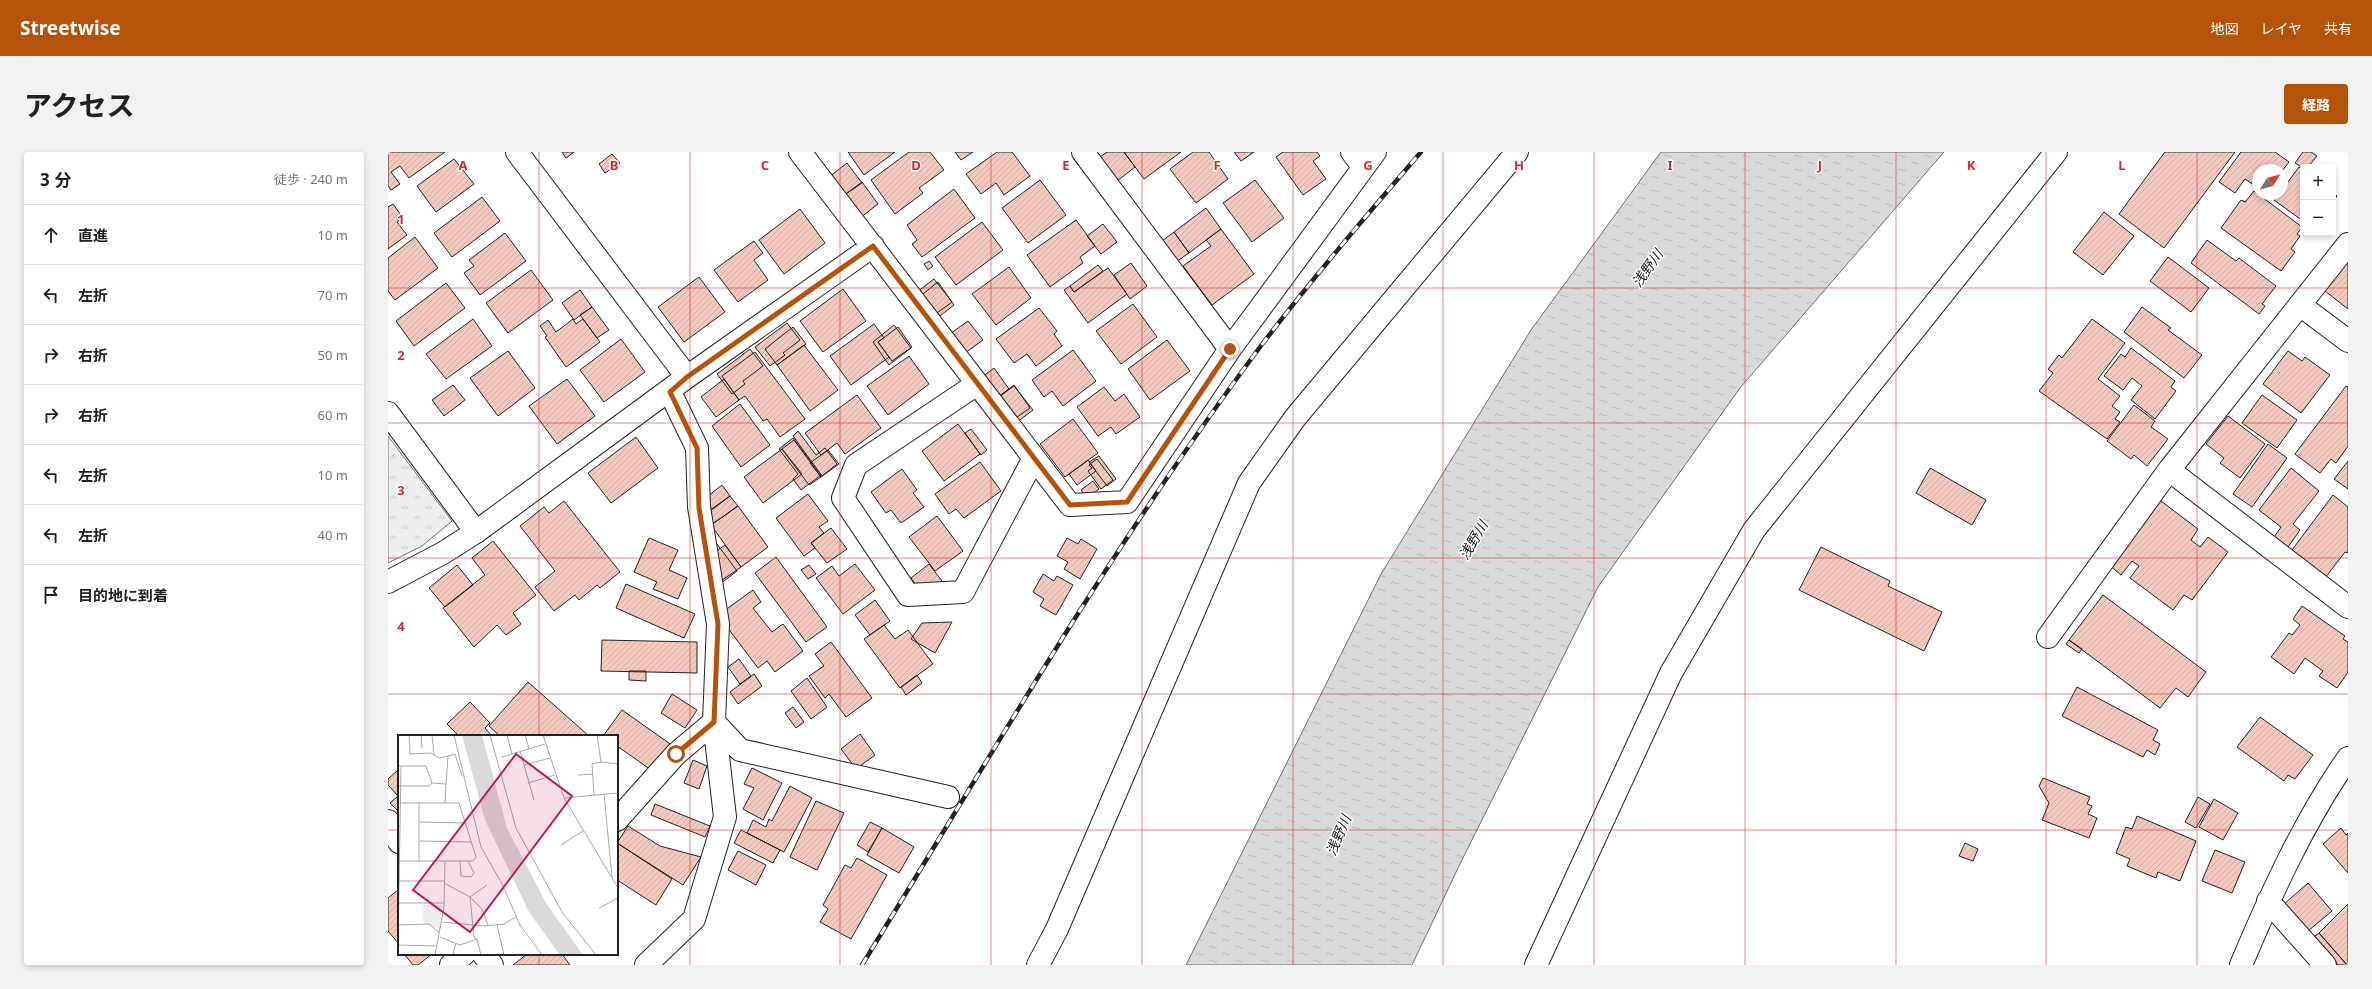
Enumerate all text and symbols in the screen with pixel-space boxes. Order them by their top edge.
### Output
text: Streetwise [20,15,121,41]
text: 地図 [2210,19,2238,38]
text: レイヤ [2260,19,2302,38]
text: 共有 [2324,19,2352,38]
button: 経路 [2284,84,2348,124]
text: アクセス [24,86,135,124]
text: A [459,156,468,174]
text: B [610,156,618,174]
text: C [761,156,769,174]
text: D [911,156,921,174]
text: E [1062,156,1070,174]
text: F [1213,156,1221,174]
text: G [1363,156,1373,174]
text: H [1514,156,1524,174]
text: I [1667,156,1673,174]
text: J [1817,156,1822,174]
text: K [1967,156,1976,174]
text: L [2118,156,2126,174]
north arrow [2252,164,2288,200]
map controls [2300,164,2336,236]
button: + [2300,164,2336,200]
text: 3 分 [40,168,71,191]
text: 徒歩 · 240 m [274,170,348,188]
button: − [2300,200,2336,236]
text: 1 [397,210,405,228]
icon: ahead [40,224,62,246]
text: 直進 [78,225,108,245]
text: 10 m [318,226,348,244]
water label: 浅野川 [1627,244,1668,291]
icon: left [40,284,62,306]
text: 左折 [78,285,108,305]
text: 70 m [318,286,348,304]
route end [1221,340,1239,358]
icon: right [40,344,62,366]
text: 右折 [78,345,108,365]
text: 50 m [318,346,348,364]
text: 2 [397,346,405,364]
icon: right [40,404,62,426]
text: 右折 [78,405,108,425]
text: 60 m [318,406,348,424]
icon: left [40,464,62,486]
text: 左折 [78,465,108,485]
text: 10 m [318,466,348,484]
text: 3 [397,481,405,499]
water label: 浅野川 [1454,515,1493,563]
icon: left [40,524,62,546]
text: 左折 [78,525,108,545]
text: 40 m [318,526,348,544]
icon: arrive [40,584,62,606]
text: 目的地に到着 [78,585,168,605]
text: 4 [397,617,405,635]
inset map [398,735,618,955]
route start [667,745,685,763]
water label: 浅野川 [1321,810,1356,858]

